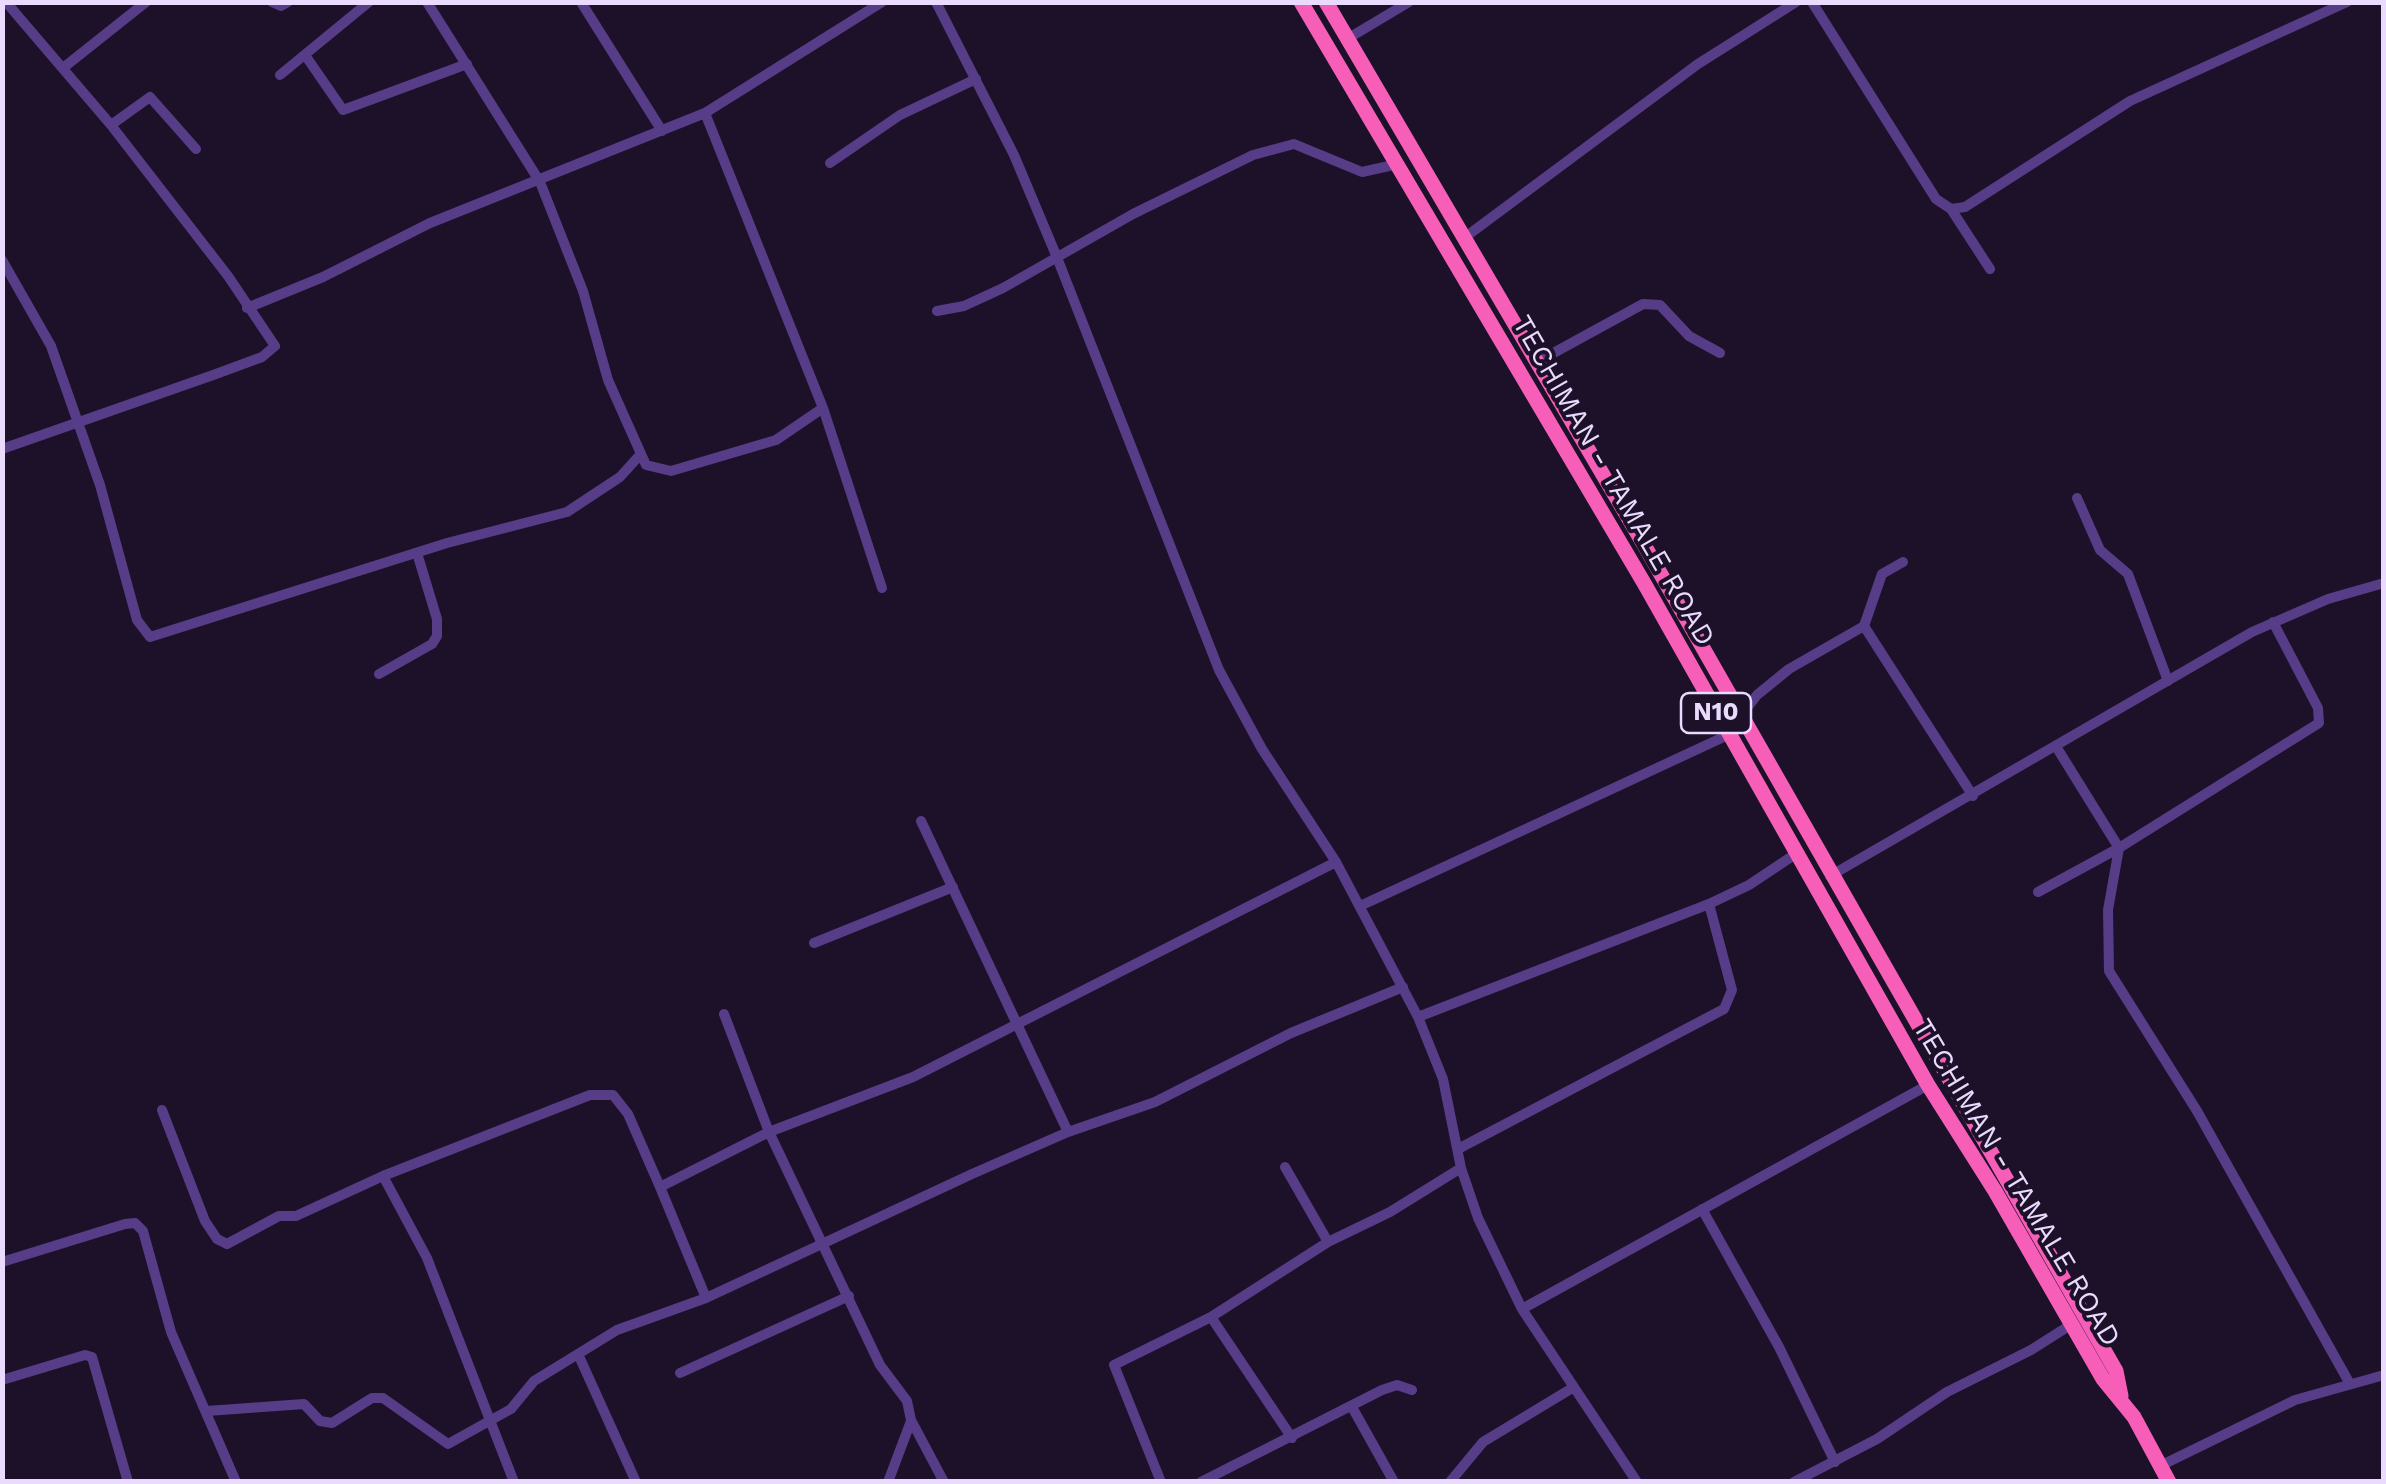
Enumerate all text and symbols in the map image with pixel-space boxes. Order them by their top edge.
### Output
street label: TECHIMAN - TAMALE ROAD [1505,310,1721,652]
road number: N10 [1681,693,1751,733]
street label: TECHIMAN - TAMALE ROAD [1905,1013,2127,1353]

